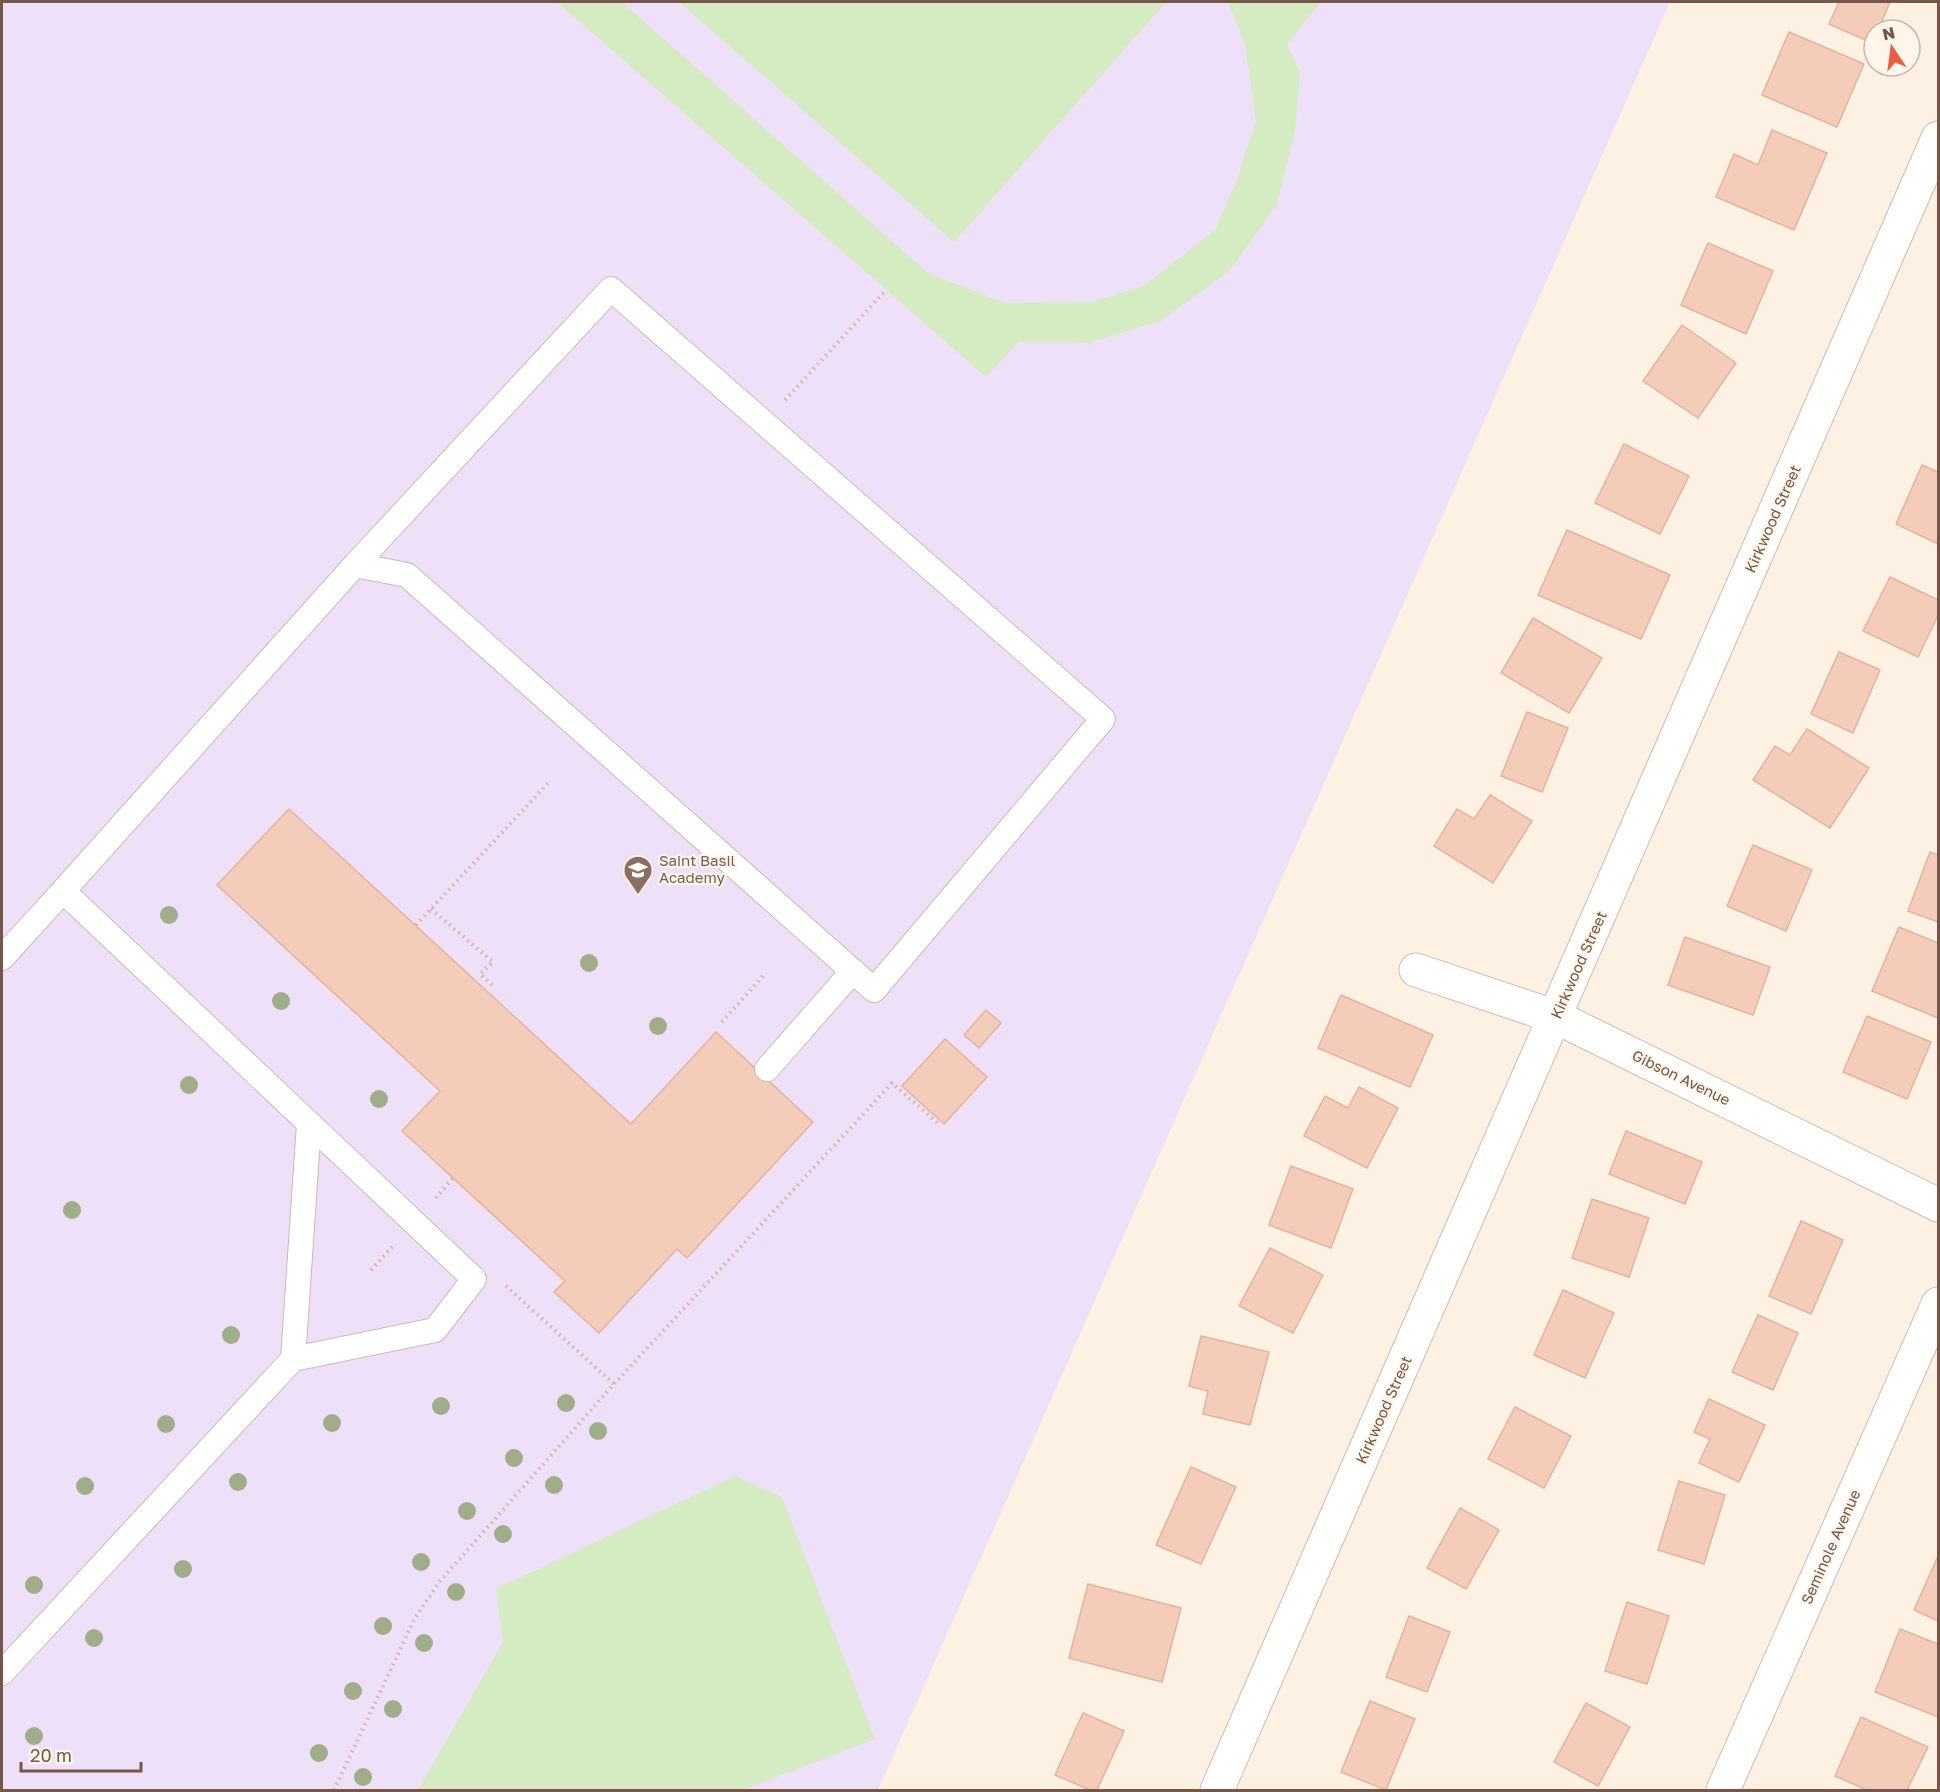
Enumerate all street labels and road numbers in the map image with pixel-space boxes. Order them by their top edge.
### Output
street label: Kirkwood Street [1740,462,1804,575]
street label: Kirkwood Street [1546,908,1610,1021]
street label: Gibson Avenue [1630,1046,1734,1109]
street label: Kirkwood Street [1351,1353,1415,1466]
street label: Seminole Avenue [1797,1486,1864,1607]

